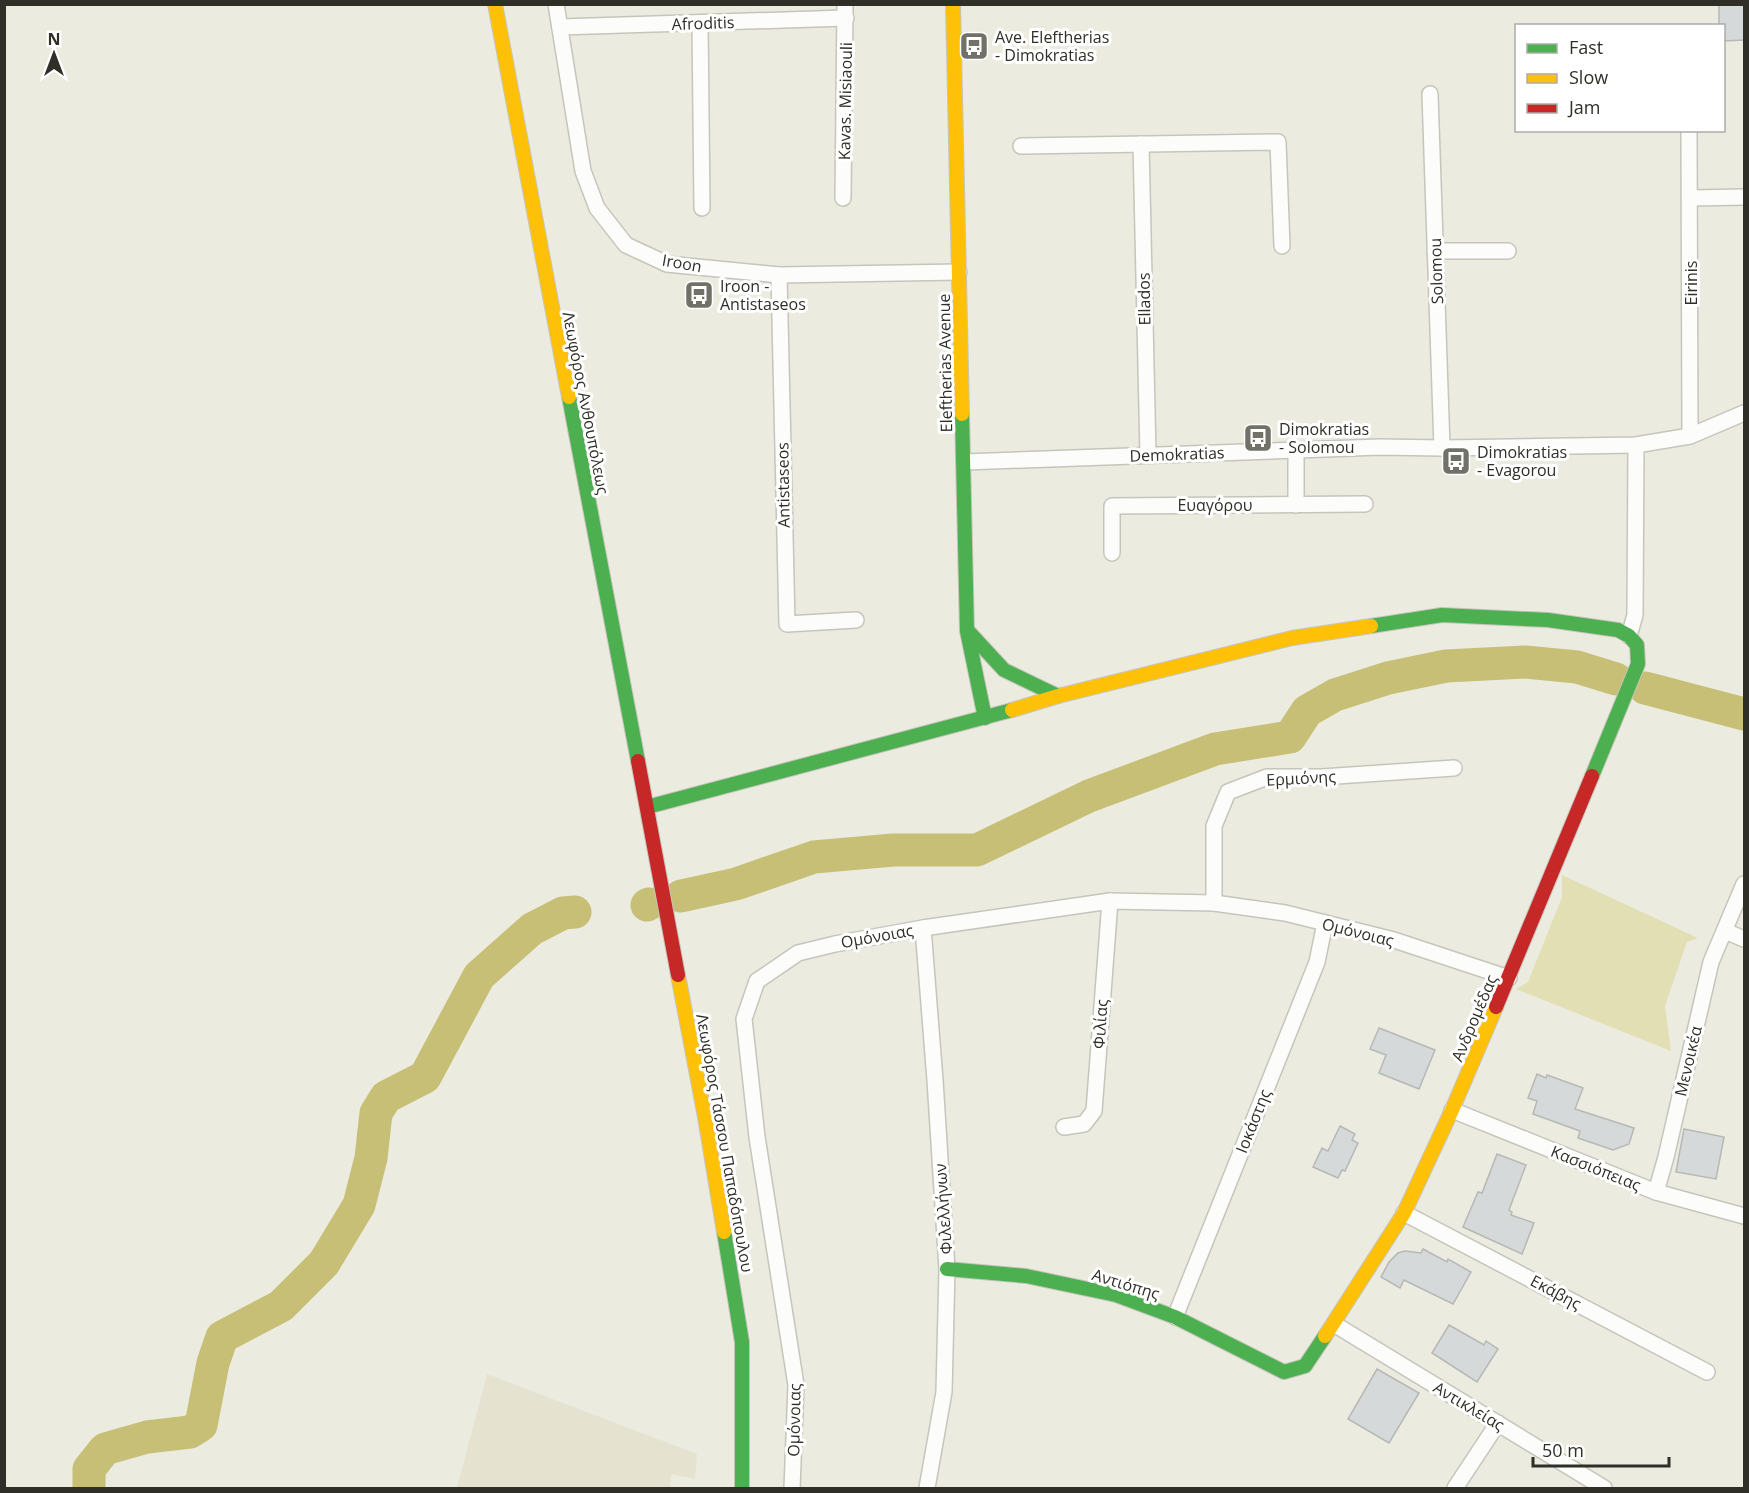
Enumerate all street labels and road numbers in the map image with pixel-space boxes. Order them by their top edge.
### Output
street label: Afroditis [671,11,735,35]
street label: Kavas. Misiaouli [833,42,857,160]
street label: Solomou [1424,237,1448,305]
street label: Iroon [660,249,704,277]
street label: Eirinis [1680,261,1702,305]
street label: Ellados [1133,272,1155,326]
street label: Eleftherias Avenue [933,293,957,433]
street label: Λεωφόρος Ανθουπόλεως [557,310,615,497]
street label: Demokratias [1129,441,1225,467]
street label: Antistaseos [771,442,795,528]
street label: Ευαγόρου [1177,494,1253,516]
street label: Ερμιόνης [1266,765,1337,791]
street label: Ομόνοιας [1320,912,1396,952]
street label: Ομόνοιας [839,919,915,953]
street label: Ανδρομέδας [1446,971,1502,1065]
street label: Φιλίας [1087,998,1113,1050]
street label: Λεωφόρος Τάσσου Παπαδόπουλου [691,1012,759,1274]
street label: Μενοικέα [1669,1023,1707,1098]
street label: Ιοκάστης [1230,1085,1276,1156]
street label: Κασσιόπειας [1548,1140,1645,1196]
street label: Φιλελλήνων [929,1162,957,1255]
street label: Αντιόπης [1090,1263,1163,1305]
street label: Εκάβης [1527,1269,1586,1315]
street label: Αντικλείας [1429,1376,1509,1436]
street label: Ομόνοιας [782,1383,806,1457]

